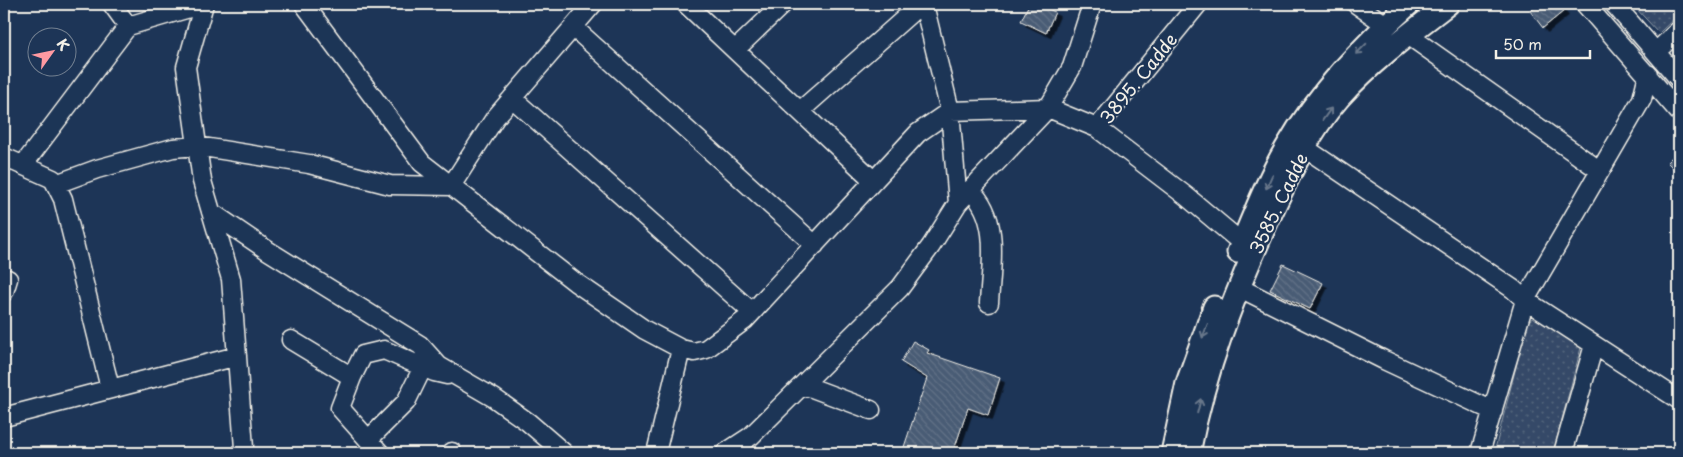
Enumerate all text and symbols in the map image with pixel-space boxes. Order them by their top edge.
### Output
street label: 3895. Cadde [1093,27,1183,129]
north arrow [28,28,78,78]
scale bar [1496,28,1589,60]
text: 50 m [1503,32,1542,55]
text: K [52,35,75,55]
one-way arrow [1355,43,1367,55]
one-way arrow [1322,107,1332,121]
street label: 3585. Cadde [1242,148,1314,258]
one-way arrow [1263,174,1273,189]
one-way arrow [1200,323,1209,339]
one-way arrow [1195,398,1204,414]

